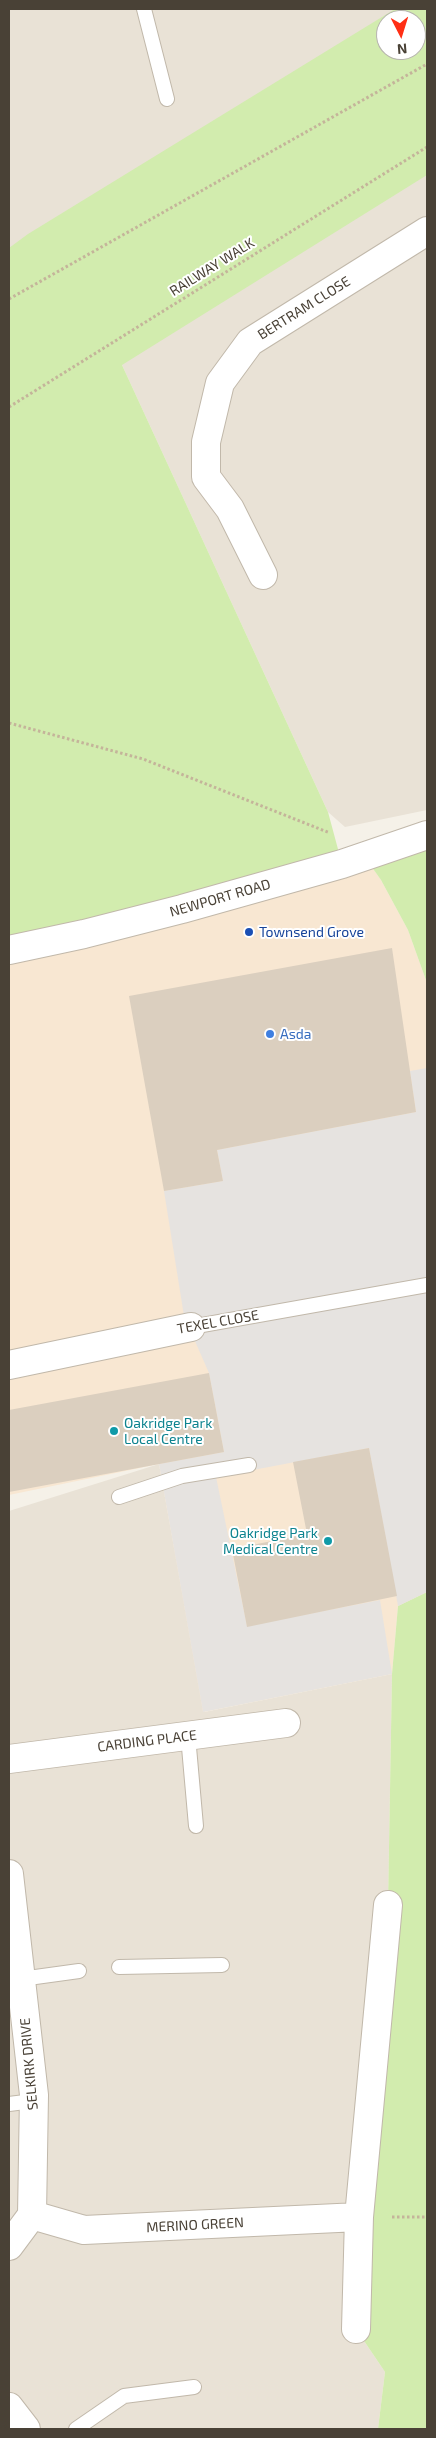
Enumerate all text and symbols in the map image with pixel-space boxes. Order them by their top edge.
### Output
north arrow [376,10,426,60]
text: N [396,41,408,58]
street label: RAILWAY WALK [167,234,257,300]
street label: BERTRAM CLOSE [255,273,353,343]
street label: NEWPORT ROAD [168,876,272,920]
place label: Townsend Grove [259,924,364,940]
marker: Townsend Grove [243,926,255,938]
place label: Asda [280,1026,312,1042]
marker: Asda [264,1028,276,1040]
street label: TEXEL CLOSE [176,1307,260,1337]
place label: Oakridge Park Local Centre [124,1415,212,1448]
marker: Oakridge Park Local Centre [108,1425,120,1437]
place label: Oakridge Park Medical Centre [223,1525,318,1558]
marker: Oakridge Park Medical Centre [322,1535,334,1547]
street label: CARDING PLACE [96,1727,198,1755]
street label: SELKIRK DRIVE [17,2017,41,2111]
street label: MERINO GREEN [146,2214,244,2236]

